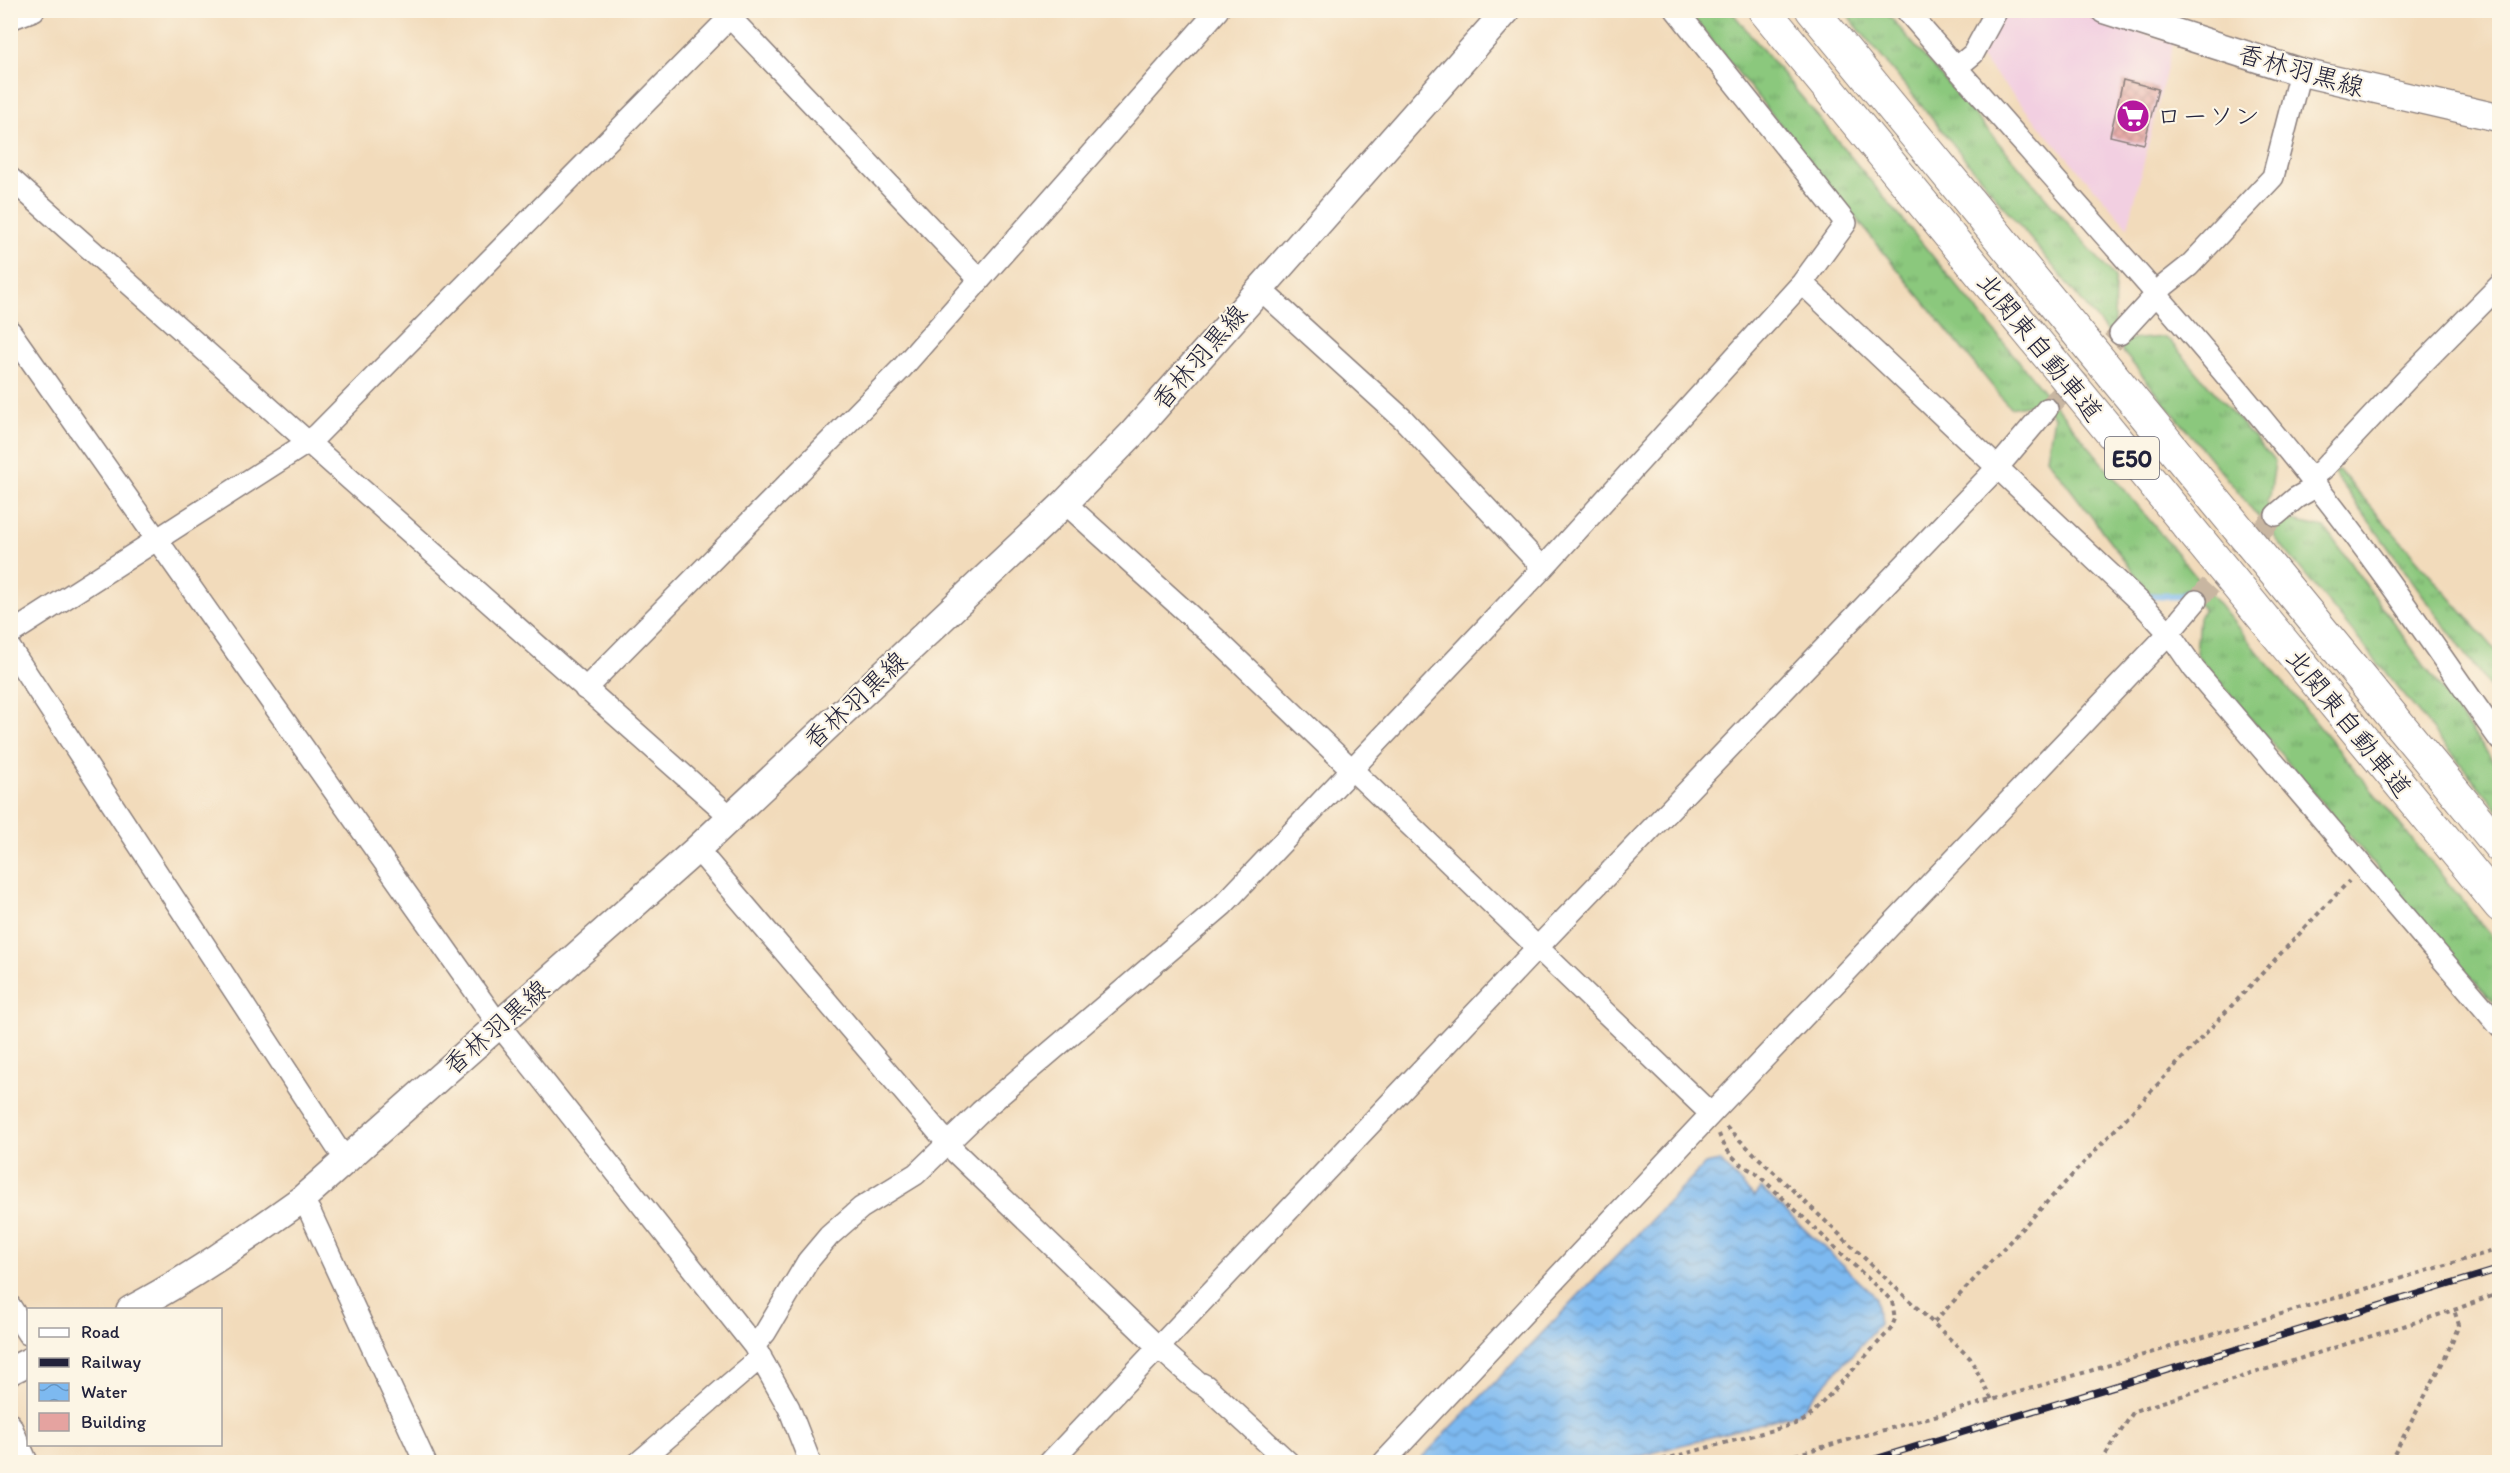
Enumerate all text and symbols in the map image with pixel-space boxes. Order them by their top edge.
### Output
street label: 香林羽黒線 [2234,37,2368,103]
supermarket icon: ローソン [2115,98,2151,134]
place label: ローソン [2156,100,2260,132]
street label: 北関東自動車道 [1970,266,2110,428]
street label: 香林羽黒線 [1144,297,1254,417]
road number: E50 [2105,437,2159,479]
street label: 北関東自動車道 [2279,642,2419,804]
street label: 香林羽黒線 [797,644,913,756]
street label: 香林羽黒線 [436,972,556,1082]
legend [27,1308,222,1446]
text: Road [81,1321,120,1343]
text: Railway [81,1351,142,1373]
text: Water [81,1381,127,1403]
text: Building [81,1411,147,1433]

